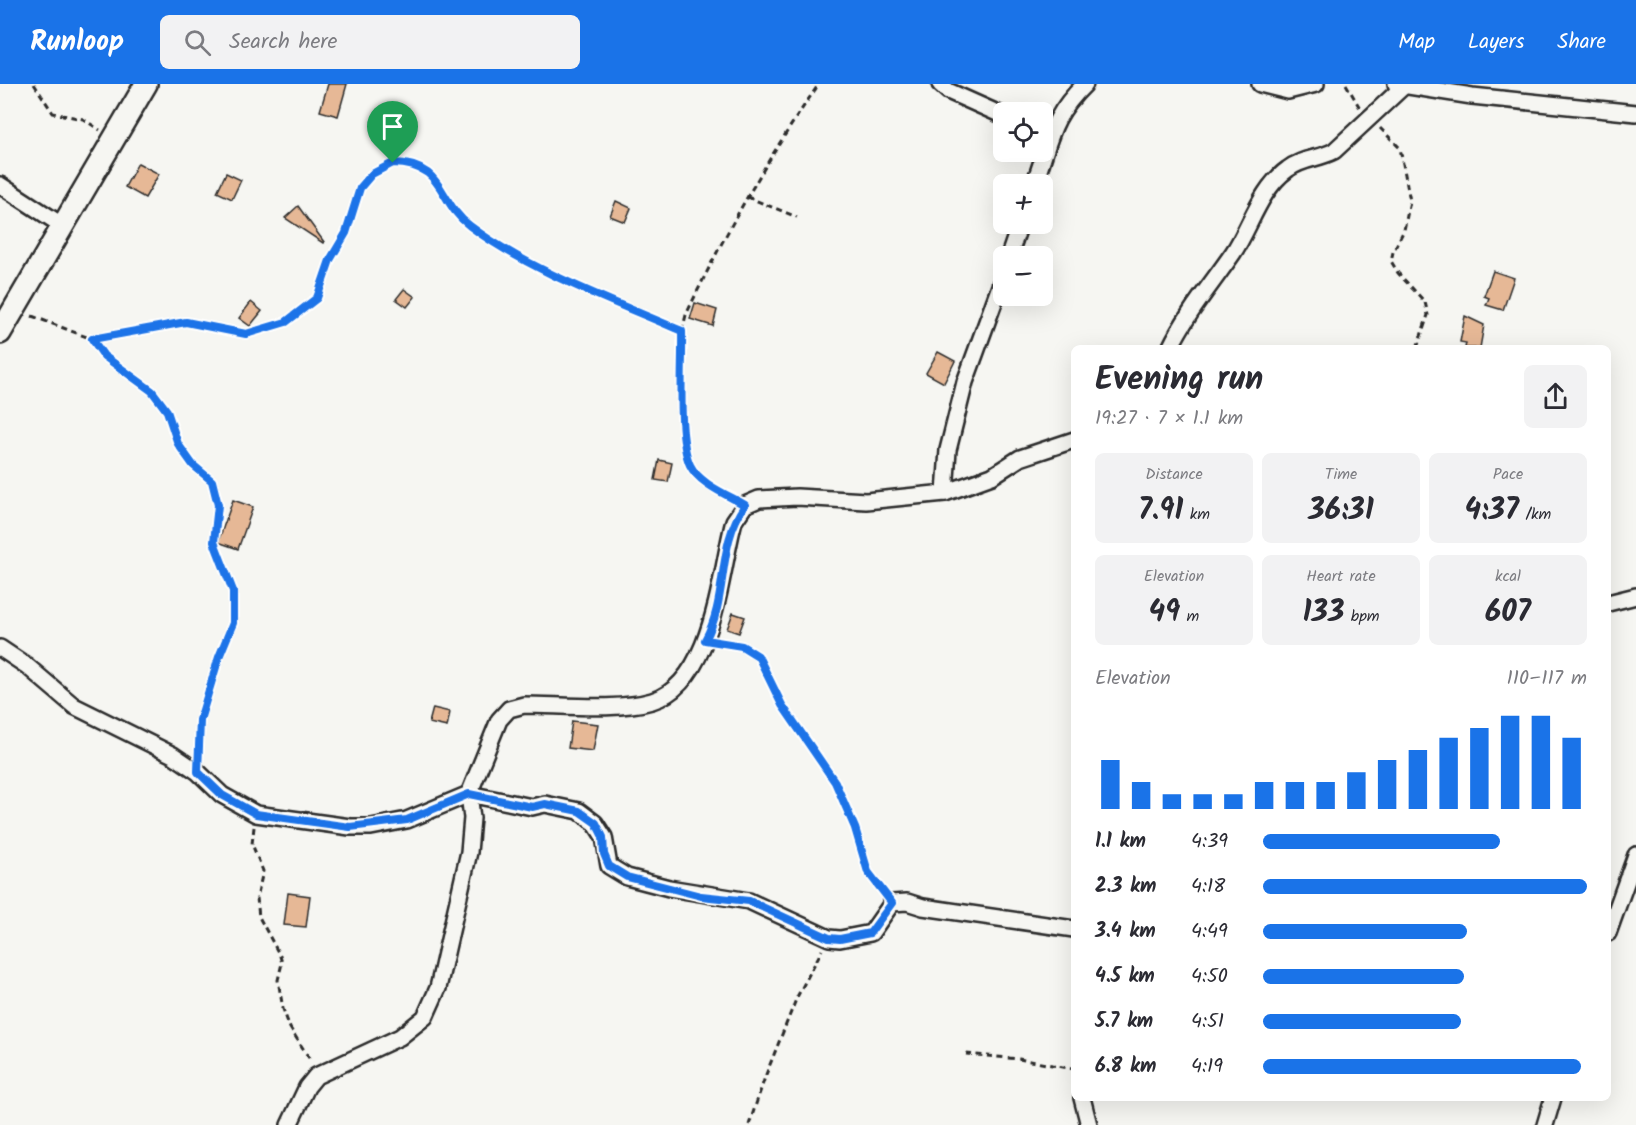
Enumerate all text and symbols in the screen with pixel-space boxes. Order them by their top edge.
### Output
search box [160,15,580,69]
text: Runloop [30,20,124,65]
text: Search here [229,25,337,60]
icon: search [181,26,214,59]
text: Map [1398,26,1435,59]
text: Layers [1468,26,1524,59]
text: Share [1557,26,1606,59]
pin [367,101,418,163]
map controls [993,102,1053,306]
button: locate [993,102,1053,162]
icon: arrive [376,110,409,143]
button: + [993,174,1053,234]
button: − [993,246,1053,306]
text: Evening run [1095,354,1263,407]
button: share [1524,365,1587,428]
text: 19:27 · 7 × 1.1 km [1095,403,1243,435]
text: Distance [1145,462,1203,487]
text: Time [1325,462,1357,487]
text: Pace [1493,462,1523,487]
text: 7.91 [1138,487,1183,535]
text: 36:31 [1308,487,1374,535]
text: 4:37 [1465,487,1519,535]
text: km [1183,502,1210,527]
text: /km [1519,502,1551,527]
text: Elevation [1144,564,1204,589]
text: Heart rate [1306,564,1376,589]
text: kcal [1495,564,1521,589]
text: 49 [1149,589,1180,637]
text: 133 [1302,589,1344,637]
text: 607 [1485,589,1531,637]
text: m [1180,604,1199,629]
text: bpm [1344,604,1380,629]
text: Elevation [1095,663,1171,695]
text: 110–117 m [1507,663,1587,695]
text: 1.1 km [1095,826,1146,858]
text: 4:39 [1191,826,1228,858]
text: 2.3 km [1095,871,1156,903]
text: 4:18 [1191,871,1225,903]
text: 3.4 km [1095,916,1156,948]
text: 4:49 [1191,916,1228,948]
text: 4.5 km [1095,961,1155,993]
text: 4:50 [1191,961,1228,993]
text: 5.7 km [1095,1006,1153,1038]
text: 4:51 [1191,1006,1224,1038]
text: 6.8 km [1095,1051,1156,1083]
text: 4:19 [1191,1051,1223,1083]

